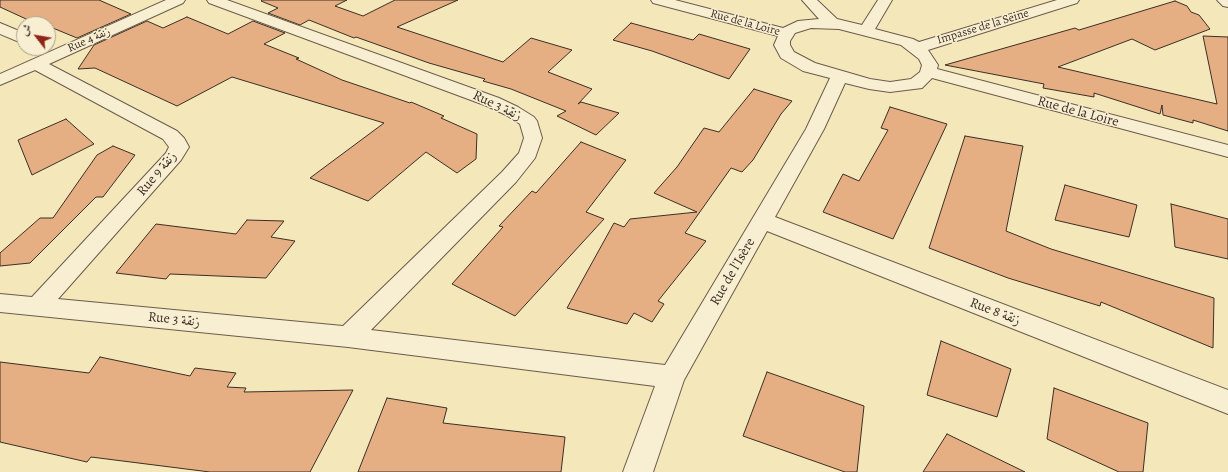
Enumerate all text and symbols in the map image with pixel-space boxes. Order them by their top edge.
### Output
street label: Impasse de la Seine [935,6,1031,48]
street label: Rue de la Loire [709,7,781,39]
north arrow [16,16,56,56]
text: ش [17,22,35,39]
street label: Rue 4 زنقة [65,24,113,56]
street label: Rue 3 زنقة [470,87,524,125]
street label: Rue de la Loire [1035,93,1121,131]
street label: Rue 9 زنقة [134,148,180,200]
street label: Rue de l'Isère [707,235,759,309]
street label: Rue 8 زنقة [967,295,1023,329]
street label: Rue 3 زنقة [147,309,201,331]

